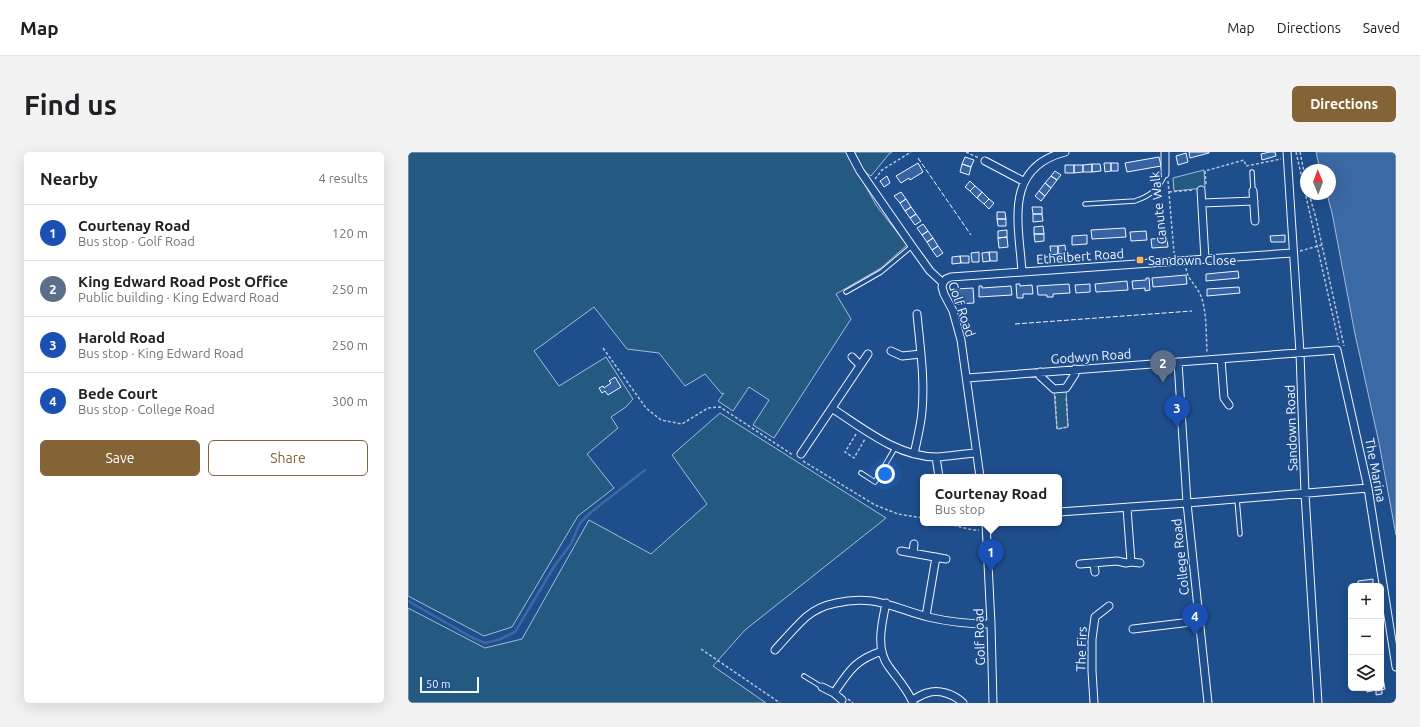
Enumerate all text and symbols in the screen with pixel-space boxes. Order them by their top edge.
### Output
text: Map [20,17,59,39]
text: Map [1227,20,1255,36]
text: Directions [1277,20,1341,36]
text: Saved [1363,20,1400,36]
button: Directions [1292,86,1396,122]
text: Find us [24,89,117,120]
north arrow [1300,164,1336,200]
text: Nearby [40,169,98,188]
street label: Canute Walk [1147,170,1169,245]
text: 4 results [318,171,368,185]
text: Courtenay Road [78,217,190,234]
text: 1 [49,226,57,240]
text: 120 m [332,226,368,240]
text: Bus stop · Golf Road [78,234,195,248]
street label: Ethelbert Road [1036,246,1124,266]
place label: Sandown Close [1148,253,1236,267]
marker: Sandown Close [1135,255,1145,265]
text: King Edward Road Post Office [78,273,288,290]
street label: Golf Road [946,280,978,338]
text: 2 [49,282,57,296]
text: 250 m [332,282,368,296]
text: Public building · King Edward Road [78,290,279,304]
text: Harold Road [78,329,165,346]
text: 3 [49,338,57,352]
text: 250 m [332,338,368,352]
text: Bus stop · King Edward Road [78,346,244,360]
street label: Godwyn Road [1050,346,1132,366]
pin: 2 [1150,350,1176,383]
street label: Sandown Road [1282,384,1300,472]
text: Bede Court [78,385,158,402]
text: 4 [49,394,57,408]
text: 300 m [332,394,368,408]
pin: 3 [1164,395,1190,428]
text: Bus stop · College Road [78,402,215,416]
street label: The Marina [1363,437,1389,503]
button: Save [40,440,200,476]
button: Share [208,440,368,476]
your location [875,464,895,484]
popup [920,474,1062,526]
text: Courtenay Road [935,485,1047,502]
text: Bus stop [935,502,985,516]
street label: College Road [1169,518,1191,596]
pin: 1 [978,539,1004,572]
map controls [1348,583,1384,691]
button: + [1348,583,1384,619]
pin: 4 [1182,603,1208,636]
street label: Golf Road [971,608,987,666]
button: − [1348,619,1384,655]
street label: The Firs [1073,626,1089,672]
button: layers [1348,655,1384,691]
scale bar [420,675,479,694]
text: 50 m [426,678,450,690]

